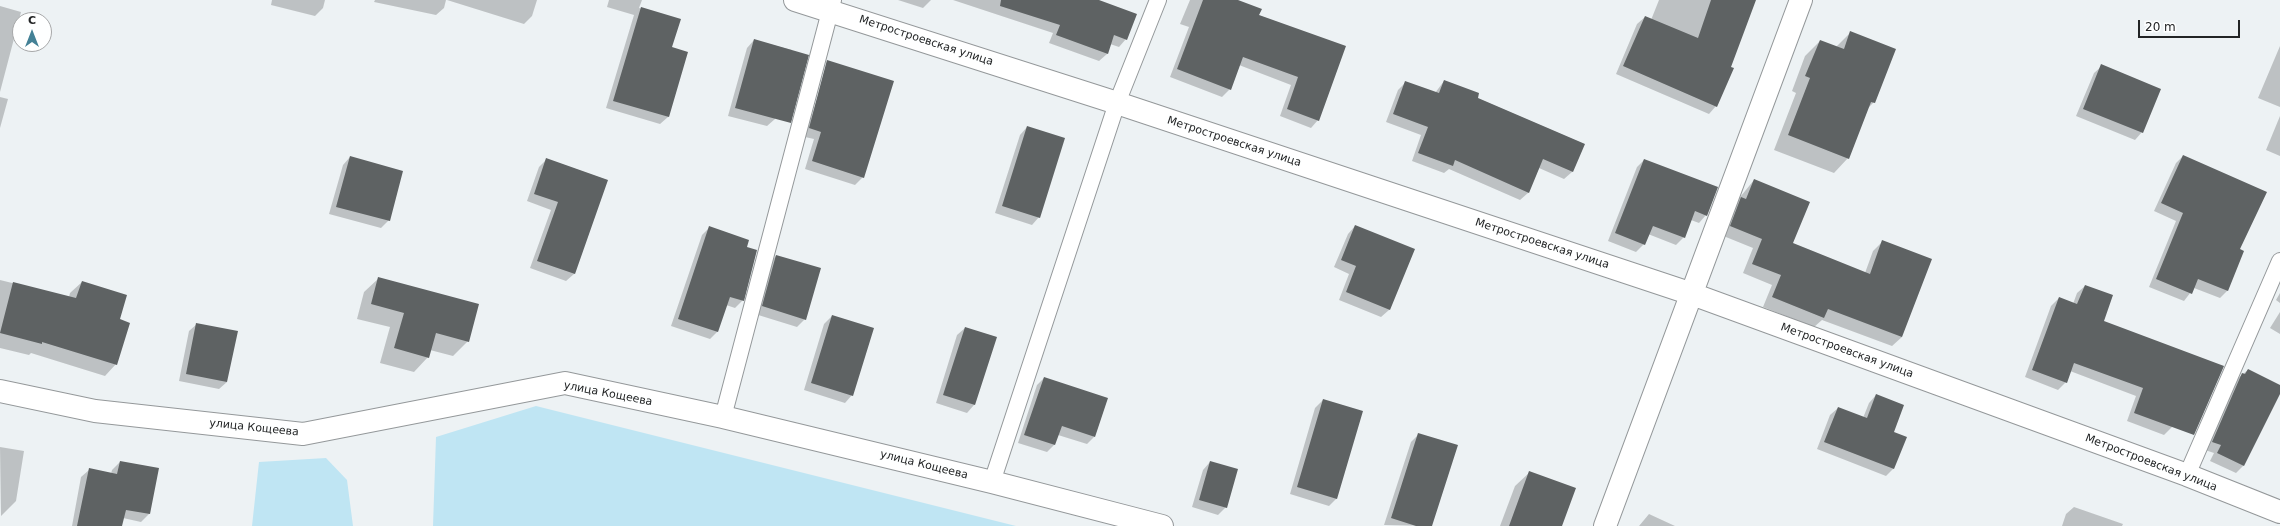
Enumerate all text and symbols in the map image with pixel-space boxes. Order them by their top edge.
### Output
north arrow [12,12,52,52]
scale bar [2140,12,2242,38]
street label: Метростроевская улица [857,13,995,69]
text: С [28,14,36,27]
text: 20 m [2145,20,2176,34]
street label: Метростроевская улица [1165,114,1303,170]
street label: Метростроевская улица [1473,216,1611,272]
street label: Метростроевская улица [1779,321,1915,381]
street label: улица Кощеева [563,379,653,409]
street label: улица Кощеева [209,417,299,439]
street label: Метростроевская улица [2083,432,2219,494]
street label: улица Кощеева [879,448,969,482]

